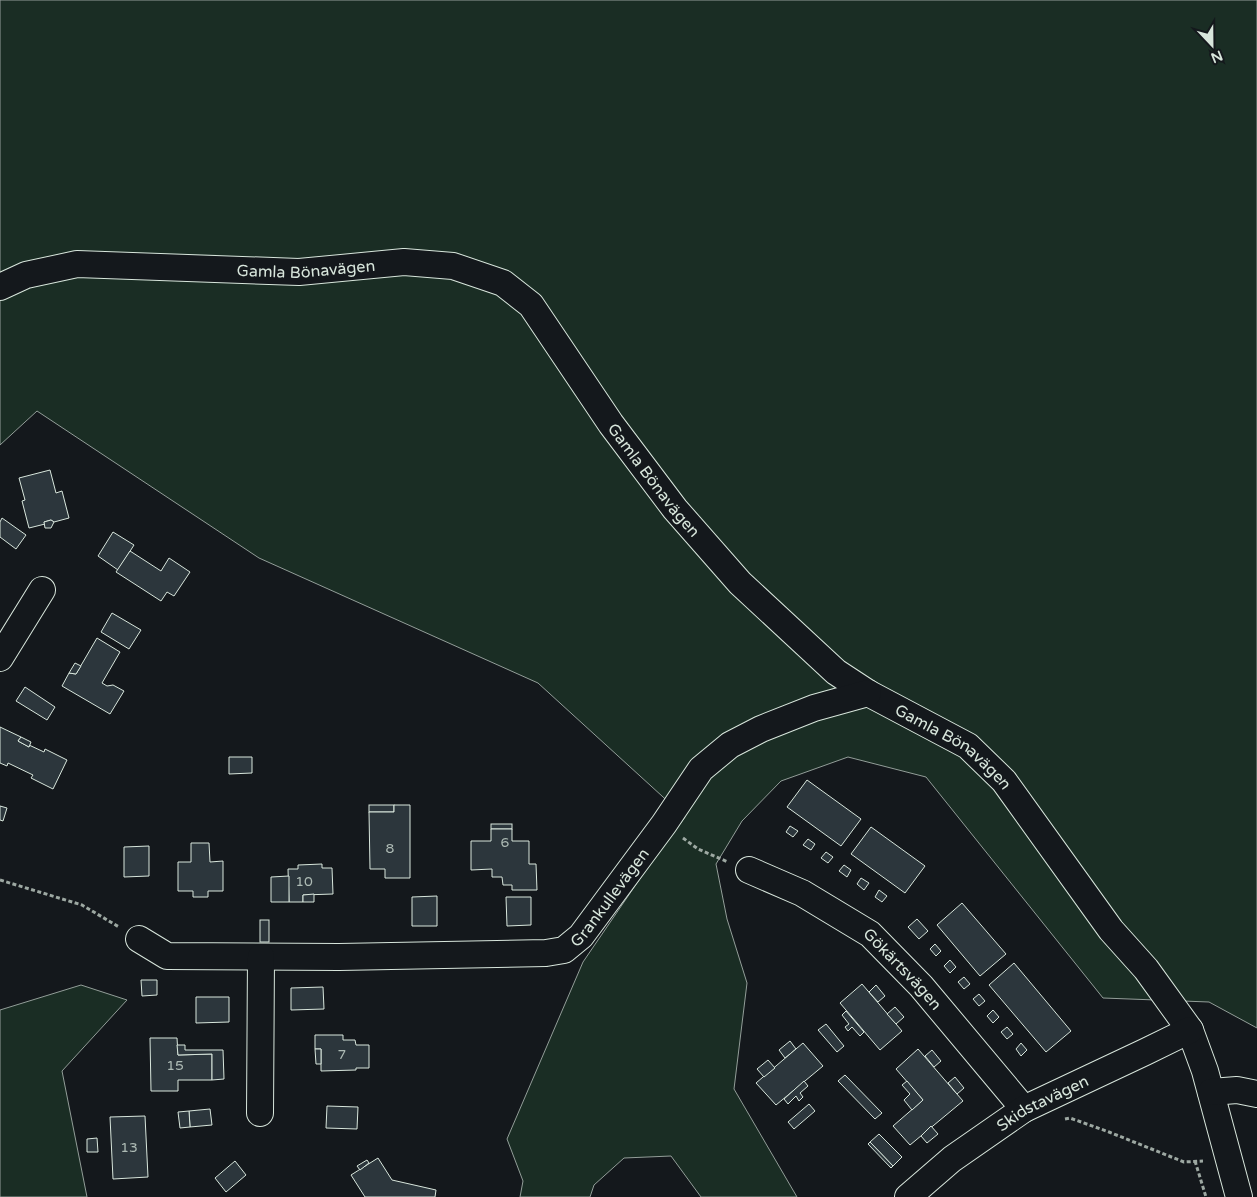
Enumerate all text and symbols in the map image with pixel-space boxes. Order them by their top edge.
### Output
north arrow [1187,20,1237,70]
text: N [1208,47,1225,67]
street label: Gamla Bönavägen [236,256,376,283]
street label: Gamla Bönavägen [603,420,704,541]
street label: Gamla Bönavägen [891,700,1016,793]
house number: 6 [501,834,510,851]
house number: 8 [386,840,395,857]
street label: Grankullevägen [566,844,654,952]
house number: 10 [295,873,313,890]
street label: Gökärtsvägen [859,924,946,1014]
house number: 7 [338,1046,346,1063]
house number: 15 [166,1057,184,1074]
street label: Skidstavägen [993,1071,1092,1136]
house number: 13 [120,1139,138,1156]

